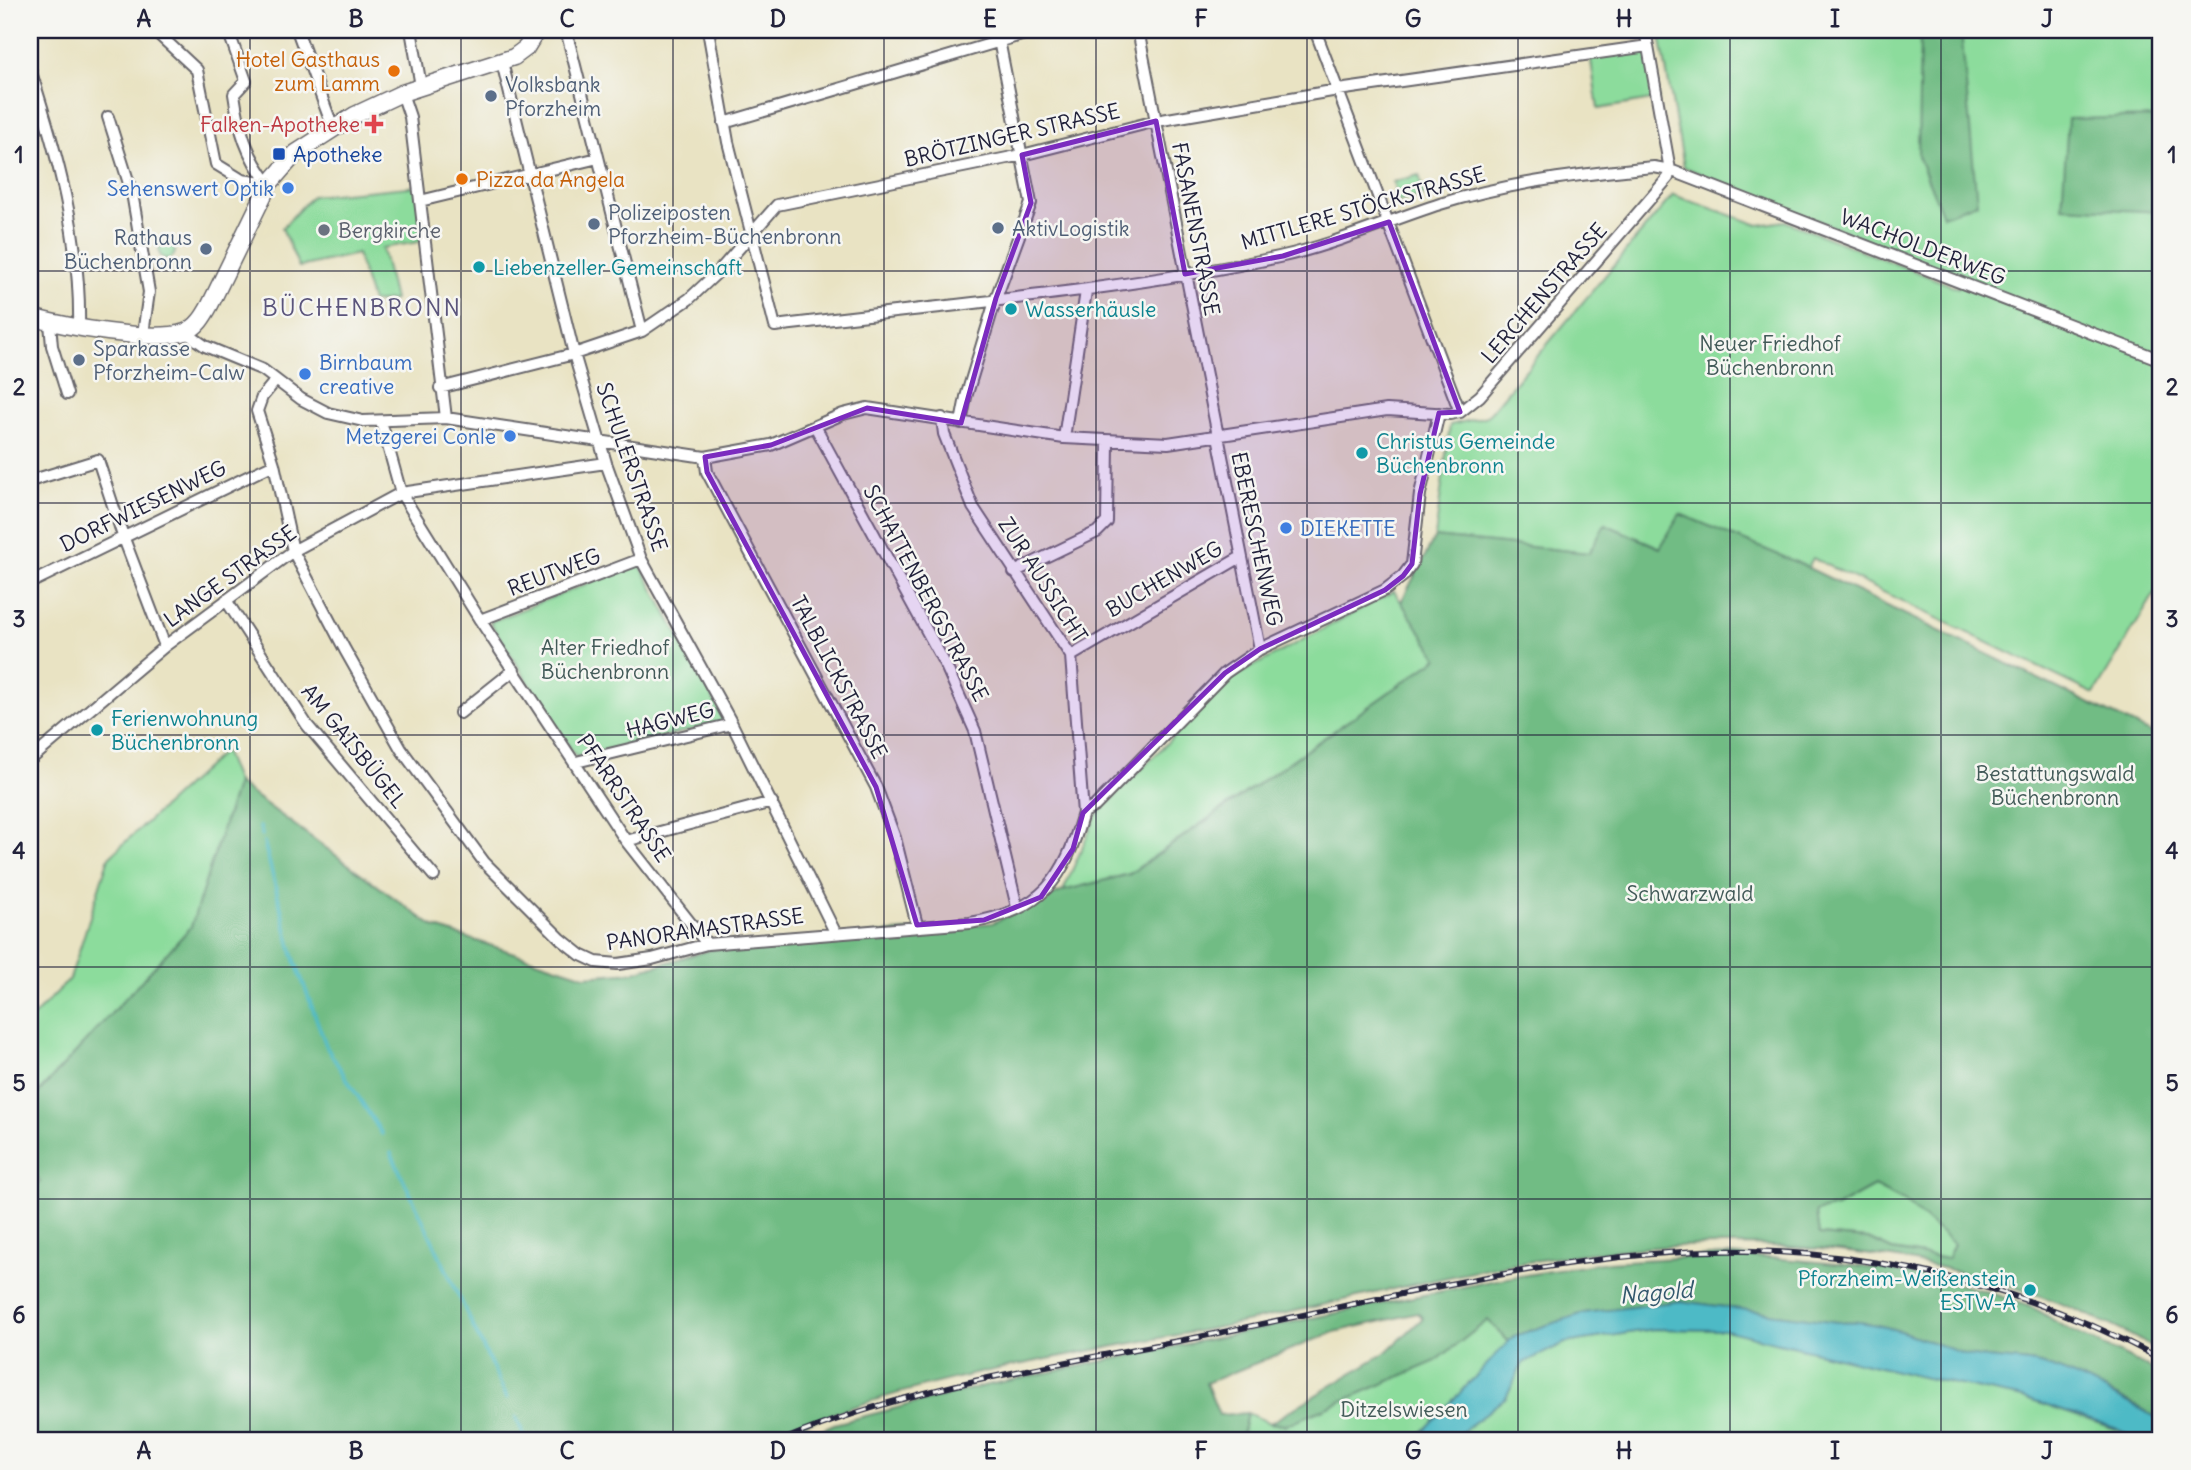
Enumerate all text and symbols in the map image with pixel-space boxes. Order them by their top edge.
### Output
text: A [137,4,152,33]
text: B [348,4,364,33]
text: C [559,4,575,33]
text: D [770,4,786,33]
text: E [983,4,997,33]
text: F [1194,4,1208,33]
text: G [1405,4,1421,33]
text: H [1616,4,1632,33]
text: I [1830,4,1840,33]
text: J [2041,4,2053,33]
place label: Hotel Gasthaus zum Lamm [236,46,380,97]
marker: Hotel Gasthaus zum Lamm [386,63,402,79]
place label: Volksbank Pforzheim [505,71,601,122]
marker: Volksbank Pforzheim [483,88,499,104]
street label: BRÖTZINGER STRASSE [902,97,1122,173]
place label: Falken-Apotheke [200,111,360,138]
marker: Falken-Apotheke [366,116,382,132]
text: 1 [14,140,24,169]
street label: FASANENSTRASSE [1166,140,1226,318]
text: 1 [2167,140,2177,169]
place label: Apotheke [293,141,382,168]
marker: Apotheke [271,146,287,162]
street label: MITTLERE STÖCKSTRASSE [1238,160,1488,256]
place label: Pizza da Angela [476,166,625,193]
marker: Pizza da Angela [454,171,470,187]
place label: Sehenswert Optik [107,175,274,202]
marker: Sehenswert Optik [280,180,296,196]
place label: Polizeiposten Pforzheim-Büchenbronn [608,199,841,250]
street label: WACHOLDERWEG [1836,203,2010,291]
place label: AktivLogistik [1012,215,1130,242]
marker: Polizeiposten Pforzheim-Büchenbronn [586,216,602,232]
place label: Bergkirche [338,217,441,244]
street label: LERCHENSTRASSE [1475,217,1613,369]
marker: AktivLogistik [990,220,1006,236]
marker: Bergkirche [316,222,332,238]
place label: Rathaus Büchenbronn [64,224,192,275]
marker: Rathaus Büchenbronn [198,241,214,257]
place label: Liebenzeller Gemeinschaft [493,254,742,281]
marker: Liebenzeller Gemeinschaft [471,259,487,275]
district label: BÜCHENBRONN [262,292,462,322]
place label: Wasserhäusle [1025,296,1156,323]
marker: Wasserhäusle [1003,301,1019,317]
park label: Neuer Friedhof Büchenbronn [1699,330,1842,381]
place label: Sparkasse Pforzheim-Calw [93,335,245,386]
place label: Birnbaum creative [319,349,412,400]
marker: Sparkasse Pforzheim-Calw [71,352,87,368]
marker: Birnbaum creative [297,366,313,382]
text: 2 [13,372,26,401]
text: 2 [2166,372,2179,401]
street label: SCHULERSTRASSE [590,379,674,555]
place label: Metzgerei Conle [345,423,496,450]
marker: Metzgerei Conle [502,428,518,444]
place label: Christus Gemeinde Büchenbronn [1376,428,1555,479]
marker: Christus Gemeinde Büchenbronn [1354,445,1370,461]
street label: EBERESCHENWEG [1225,449,1289,629]
street label: DORFWIESENWEG [55,454,231,558]
street label: SCHATTENBERGSTRASSE [857,480,995,706]
street label: ZUR AUSSICHT [992,512,1094,648]
place label: DIEKETTE [1300,515,1396,542]
street label: LANGE STRASSE [159,519,301,633]
marker: DIEKETTE [1278,520,1294,536]
street label: BUCHENWEG [1101,535,1227,623]
street label: REUTWEG [504,542,604,602]
street label: TALBLICKSTRASSE [785,591,893,763]
text: 3 [12,604,26,633]
text: 3 [2165,604,2179,633]
park label: Alter Friedhof Büchenbronn [541,634,670,685]
street label: AM GAISBÜGEL [296,678,412,814]
street label: HAGWEG [623,696,717,744]
place label: Ferienwohnung Büchenbronn [111,705,258,756]
marker: Ferienwohnung Büchenbronn [89,722,105,738]
street label: PFARRSTRASSE [571,729,677,867]
park label: Bestattungswald Büchenbronn [1975,760,2135,811]
text: 4 [12,836,26,865]
text: 4 [2165,836,2179,865]
park label: Schwarzwald [1627,880,1754,907]
street label: PANORAMASTRASSE [605,902,805,956]
text: 5 [12,1068,26,1097]
text: 5 [2165,1068,2179,1097]
place label: Pforzheim-Weißenstein ESTW-A [1798,1265,2016,1316]
water label: Nagold [1618,1274,1697,1310]
marker: Pforzheim-Weißenstein ESTW-A [2022,1282,2038,1298]
text: 6 [12,1300,26,1329]
text: 6 [2165,1300,2179,1329]
park label: Ditzelswiesen [1340,1396,1468,1423]
text: A [137,1436,152,1465]
text: B [348,1436,364,1465]
text: C [559,1436,575,1465]
text: D [770,1436,786,1465]
text: E [983,1436,997,1465]
text: F [1194,1436,1208,1465]
text: G [1405,1436,1421,1465]
text: H [1616,1436,1632,1465]
text: I [1830,1436,1840,1465]
text: J [2041,1436,2053,1465]

